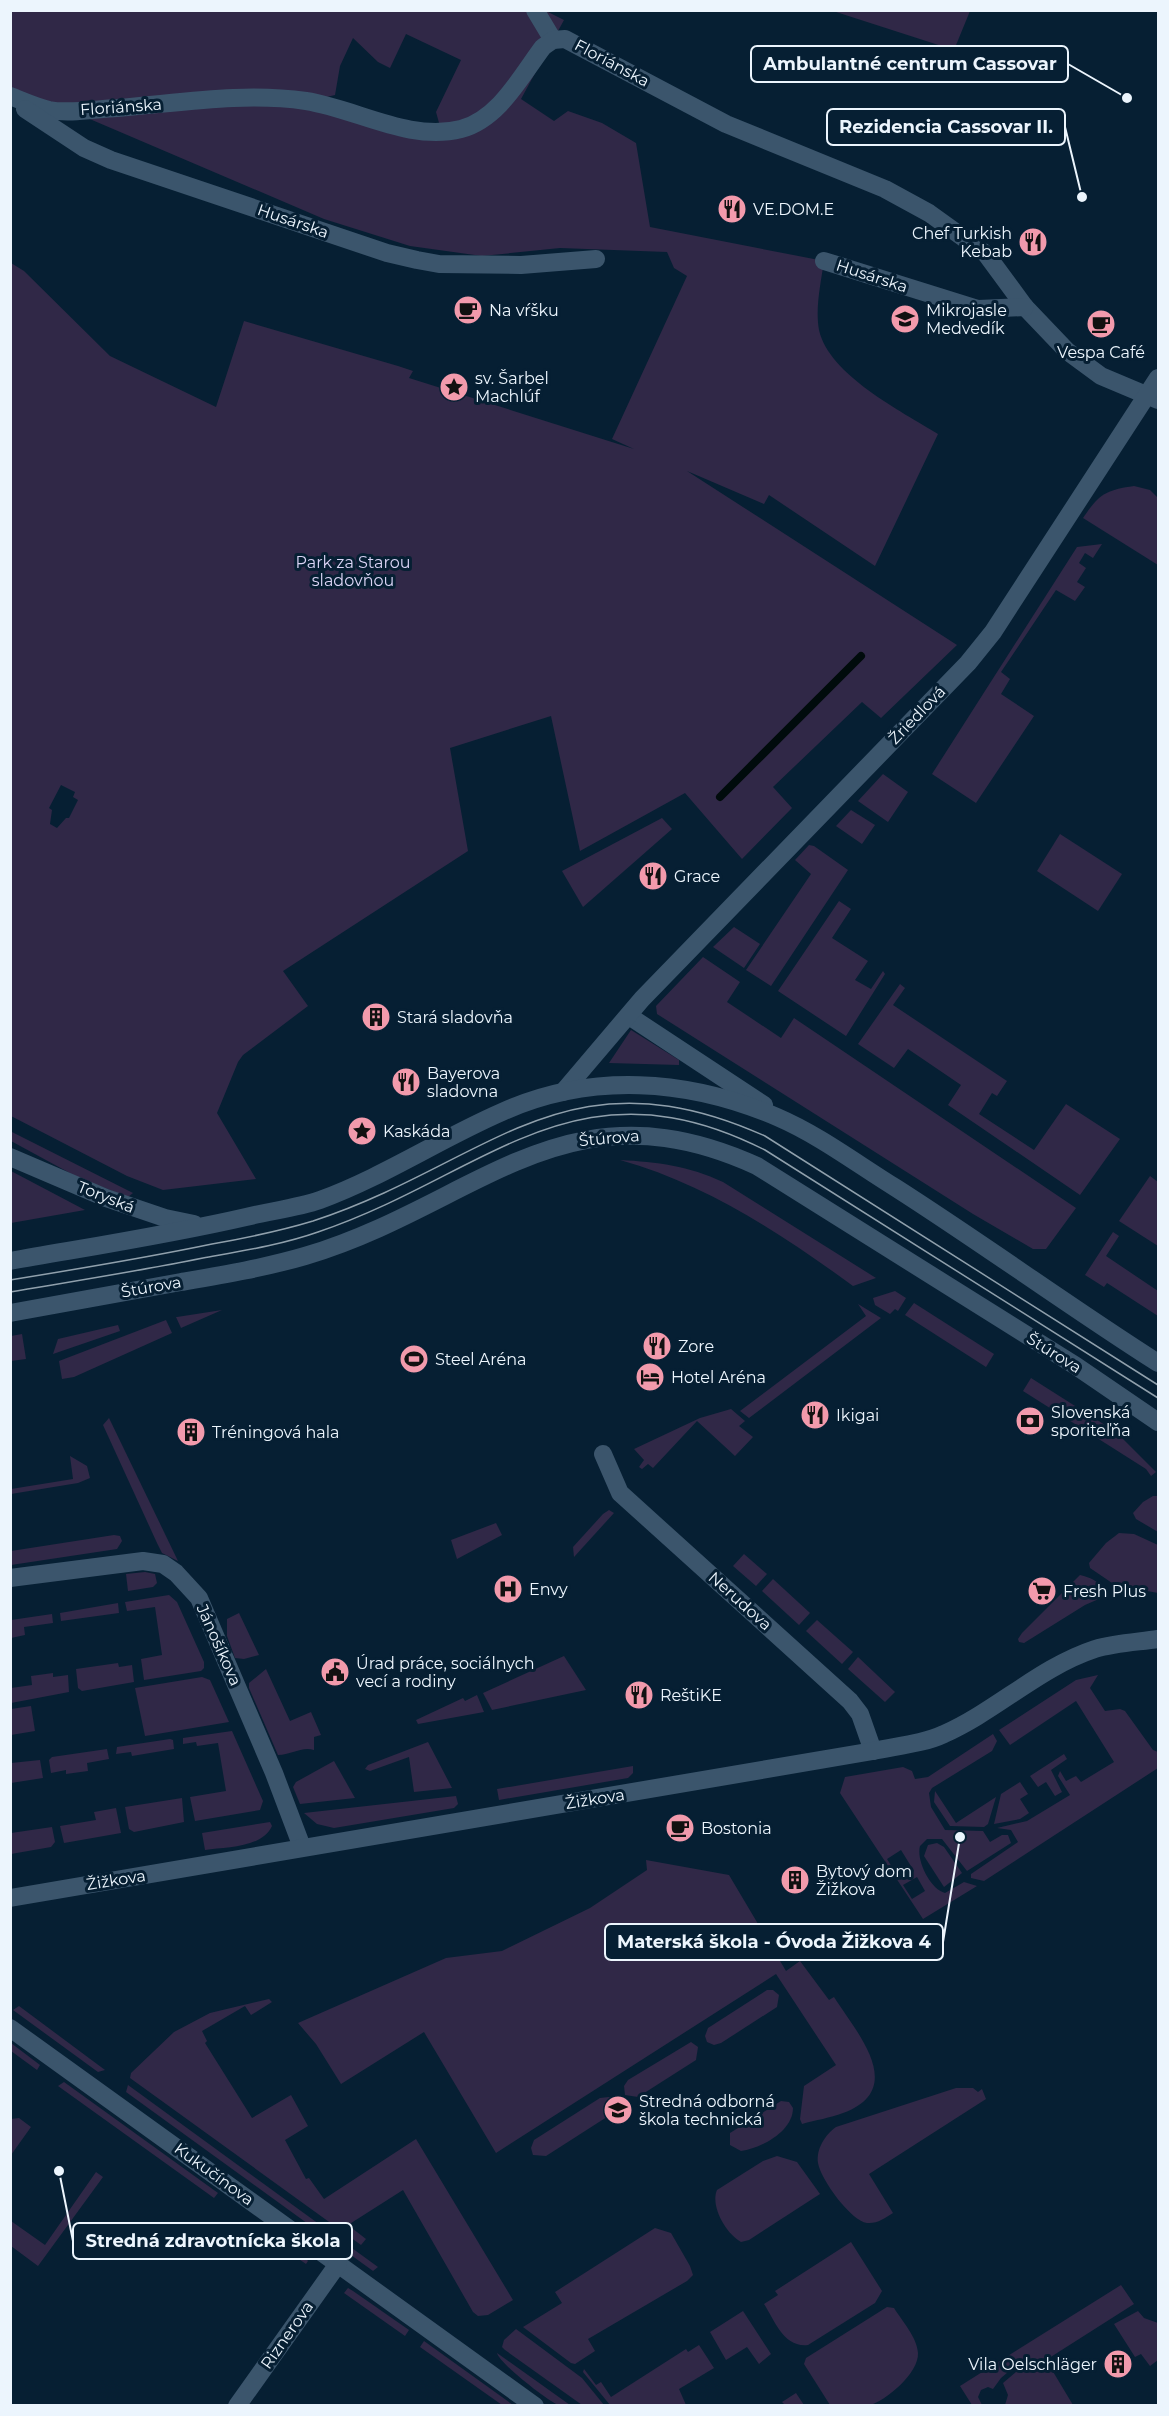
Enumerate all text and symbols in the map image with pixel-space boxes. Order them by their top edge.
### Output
street label: Floriánska [571,35,653,91]
callout: Ambulantné centrum Cassovar [751,46,1068,82]
text: Ambulantné centrum Cassovar [762,53,1057,75]
street label: Floriánska [79,95,163,119]
callout: Rezidencia Cassovar II. [827,109,1065,145]
text: Rezidencia Cassovar II. [839,116,1053,138]
restaurant icon: VE.DOM.E [716,193,748,225]
street label: Husárska [255,200,331,242]
place label: VE.DOM.E [753,200,834,219]
place label: Chef Turkish Kebab [912,224,1012,261]
restaurant icon: Chef Turkish Kebab [1017,226,1049,258]
street label: Husárska [834,256,910,296]
cafe icon: Na vŕšku [452,294,484,326]
place label: Na vŕšku [489,301,559,320]
place label: Mikrojasle Medvedík [926,301,1007,338]
school or university icon: Mikrojasle Medvedík [889,303,921,335]
cafe icon: Vespa Café [1085,308,1117,340]
place label: Vespa Café [1057,343,1145,362]
place label: sv. Šarbel Machlúf [475,369,549,406]
place icon: sv. Šarbel Machlúf [438,371,470,403]
park label: Park za Starou sladovňou [295,553,411,590]
street label: Žriedlová [885,682,949,748]
restaurant icon: Grace [637,860,669,892]
place label: Grace [674,867,720,886]
building icon: Stará sladovňa [360,1001,392,1033]
place label: Stará sladovňa [397,1008,513,1027]
place label: Bayerova sladovna [427,1064,500,1101]
restaurant icon: Bayerova sladovna [390,1066,422,1098]
place icon: Kaskáda [346,1115,378,1147]
place label: Kaskáda [383,1122,451,1141]
street label: Štúrova [578,1126,640,1150]
street label: Toryská [75,1177,137,1217]
street label: Štúrova [119,1272,183,1302]
street label: Štúrova [1023,1329,1085,1377]
restaurant icon: Zore [641,1330,673,1362]
place label: Zore [678,1337,714,1356]
sports icon: Steel Aréna [398,1343,430,1375]
place label: Steel Aréna [435,1350,526,1369]
hotel icon: Hotel Aréna [634,1361,666,1393]
place label: Hotel Aréna [671,1368,766,1387]
restaurant icon: Ikigai [799,1399,831,1431]
place label: Slovenská sporiteľňa [1051,1403,1131,1440]
bank icon: Slovenská sporiteľňa [1014,1405,1046,1437]
place label: Ikigai [836,1406,879,1425]
building icon: Tréningová hala [175,1416,207,1448]
place label: Tréningová hala [212,1423,340,1442]
street label: Nerudova [705,1568,775,1634]
hospital icon: Envy [492,1573,524,1605]
supermarket icon: Fresh Plus [1026,1575,1058,1607]
place label: Envy [529,1580,568,1599]
place label: Fresh Plus [1063,1582,1146,1601]
street label: Jánošíkova [192,1600,245,1689]
place label: Úrad práce, sociálnych vecí a rodiny [356,1654,535,1691]
public building icon: Úrad práce, sociálnych vecí a rodiny [319,1656,351,1688]
restaurant icon: ReštiKE [623,1679,655,1711]
place label: ReštiKE [660,1686,722,1705]
street label: Žižkova [564,1785,626,1813]
cafe icon: Bostonia [664,1812,696,1844]
place label: Bostonia [701,1819,772,1838]
place label: Bytový dom Žižkova [816,1862,912,1899]
building icon: Bytový dom Žižkova [779,1864,811,1896]
street label: Žižkova [85,1866,147,1894]
callout: Materská škola - Óvoda Žižkova 4 [605,1924,943,1960]
text: Materská škola - Óvoda Žižkova 4 [617,1931,932,1953]
place label: Stredná odborná škola technická [639,2092,775,2129]
school or university icon: Stredná odborná škola technická [602,2094,634,2126]
street label: Kukučínova [171,2139,257,2209]
callout: Stredná zdravotnícka škola [73,2223,352,2259]
text: Stredná zdravotnícka škola [85,2230,341,2252]
street label: Riznerova [257,2297,317,2373]
building icon: Vila Oelschläger [1102,2348,1134,2380]
place label: Vila Oelschläger [968,2355,1097,2374]

